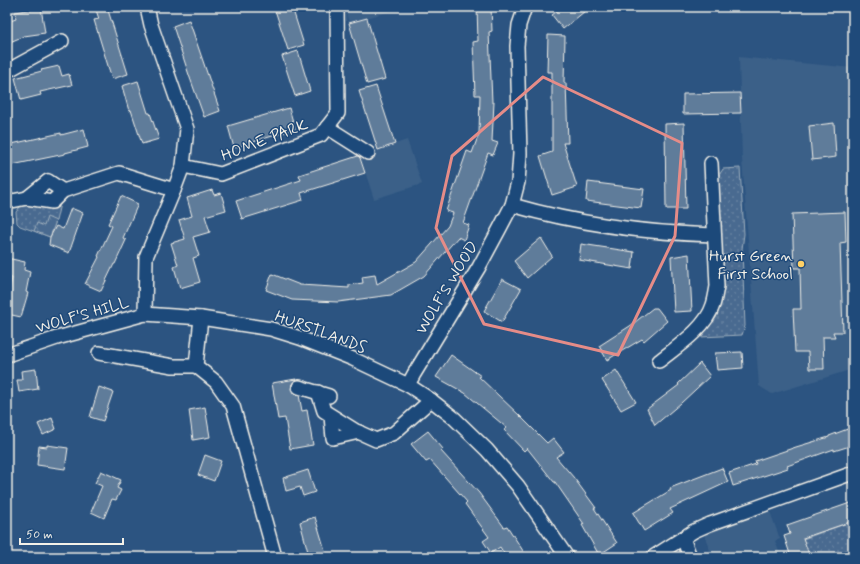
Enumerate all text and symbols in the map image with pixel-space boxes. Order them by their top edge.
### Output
street label: HOME PARK [218,114,311,167]
street label: WOLF'S WOOD [411,237,483,338]
place label: Hurst Green First School [709,246,793,285]
marker: Hurst Green First School [796,259,806,269]
street label: WOLF'S HILL [33,292,131,339]
street label: HURSTLANDS [272,306,369,359]
scale bar [20,520,123,546]
text: 50 m [26,527,53,543]

